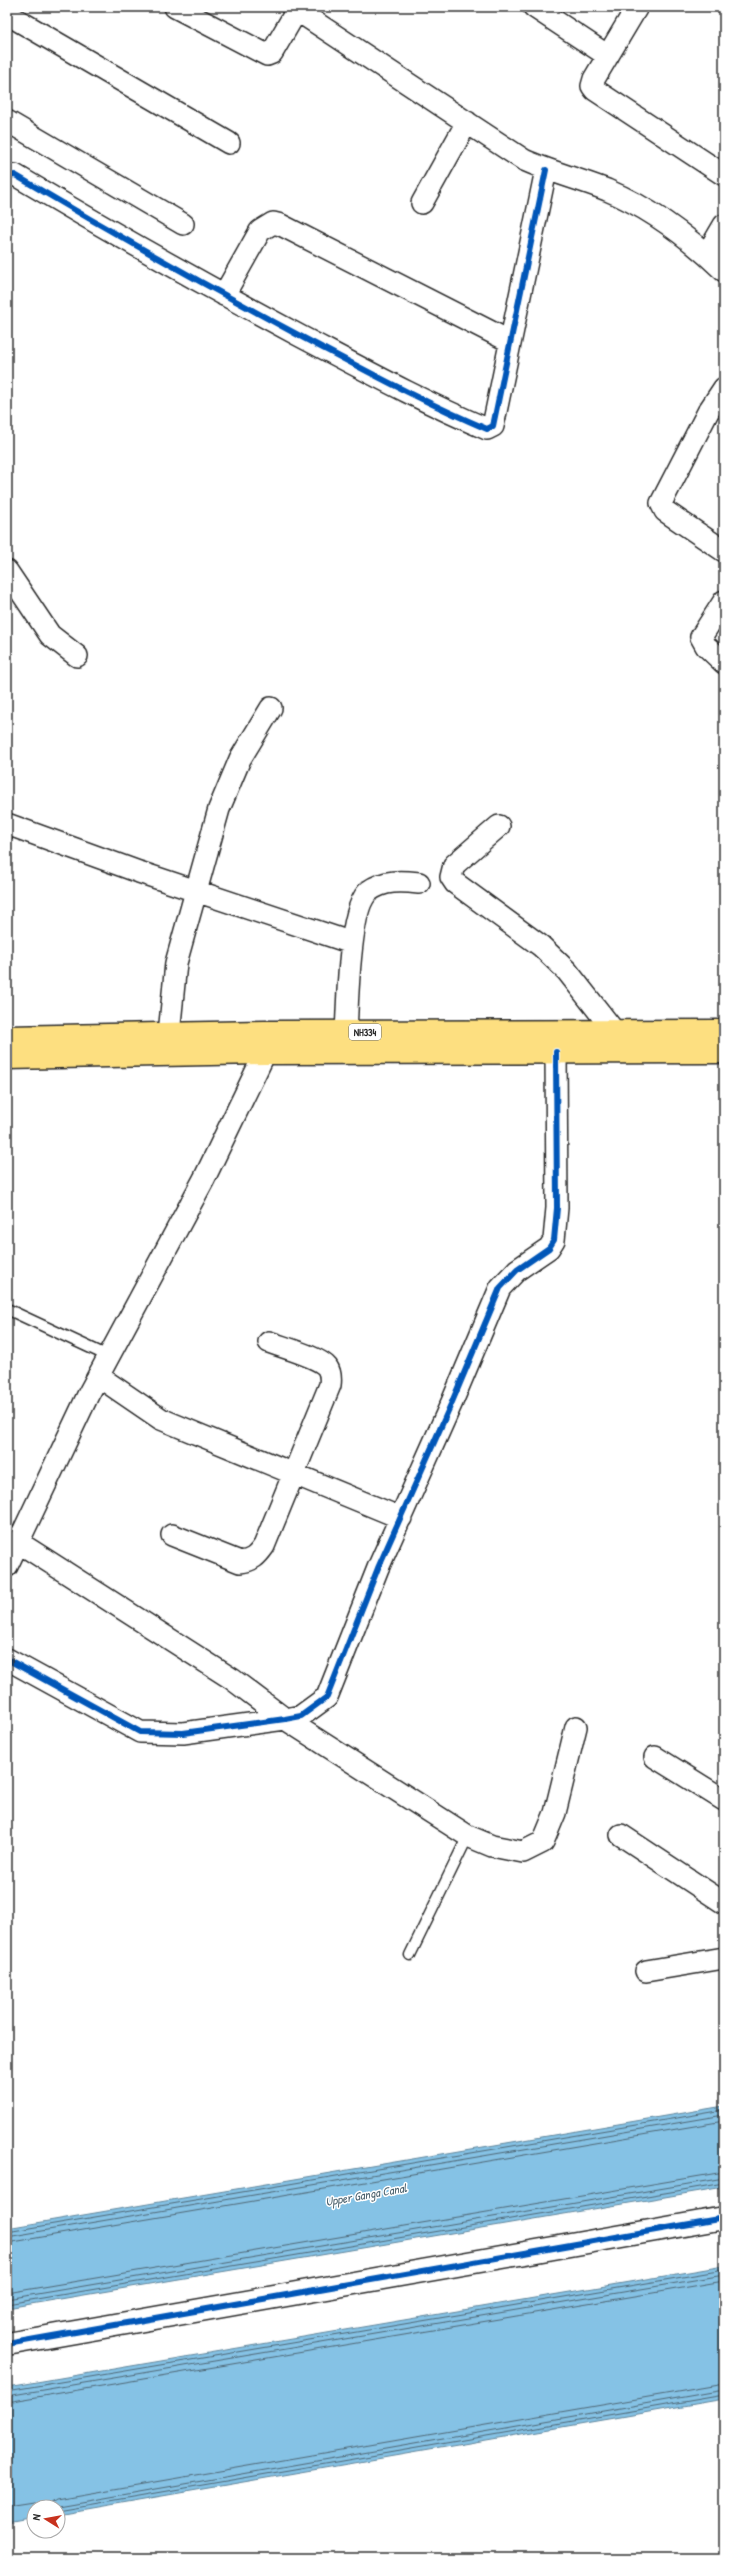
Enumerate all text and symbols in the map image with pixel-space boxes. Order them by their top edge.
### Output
road number: NH334 [349,1024,381,1040]
water label: Upper Ganga Canal [324,2179,409,2210]
north arrow [26,2499,66,2539]
text: N [29,2513,44,2521]

